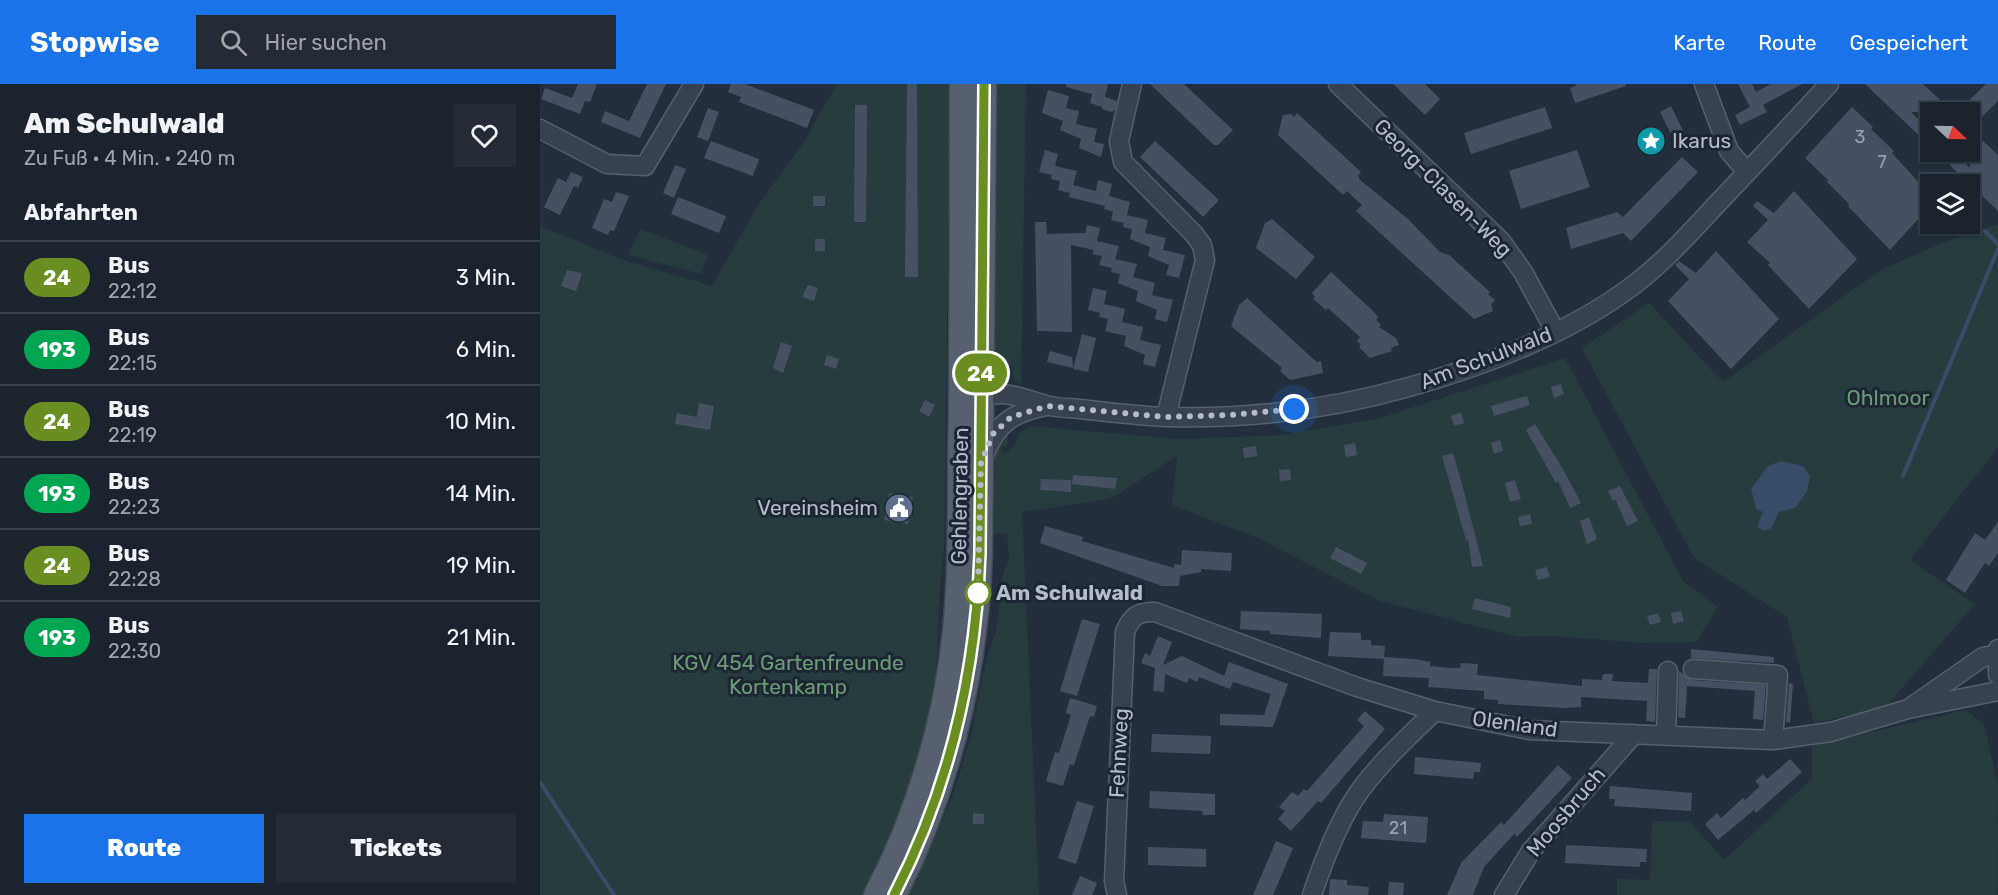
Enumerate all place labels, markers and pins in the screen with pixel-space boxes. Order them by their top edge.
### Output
place icon: Ikarus [1635,125,1667,157]
place label: Ikarus [1672,128,1731,153]
public building icon: Vereinsheim [883,492,915,524]
place label: Vereinsheim [757,495,878,520]
marker: Am Schulwald [965,580,991,606]
place label: Am Schulwald [996,580,1143,605]

